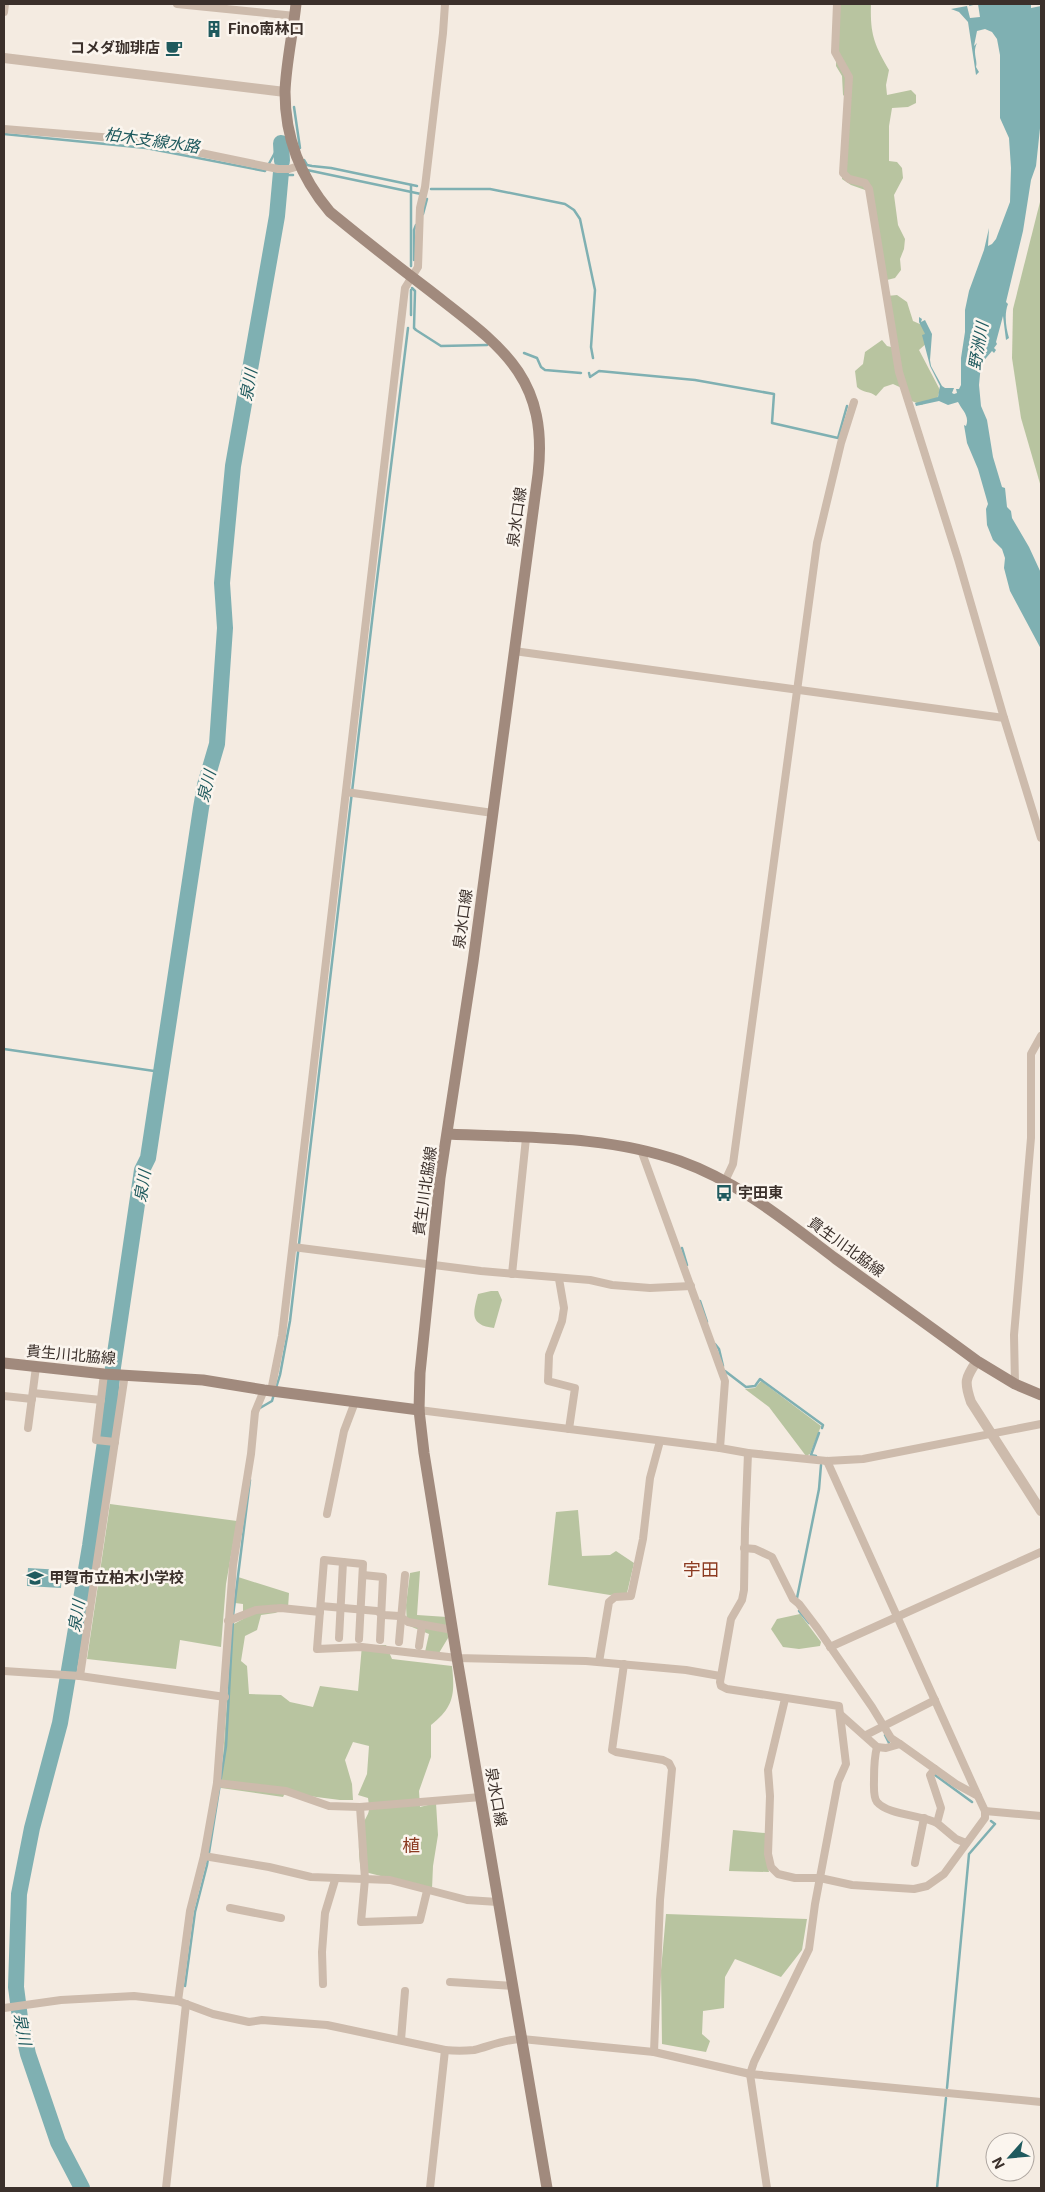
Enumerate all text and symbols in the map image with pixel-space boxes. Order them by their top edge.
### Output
building icon: Fino南林口 [204,19,224,39]
place label: Fino南林口 [228,19,304,38]
place label: コメダ珈琲店 [70,38,160,57]
cafe icon: コメダ珈琲店 [164,38,184,58]
water label: 柏木支線水路 [103,123,203,157]
water label: 野洲川 [964,319,992,371]
water label: 泉川 [235,366,261,403]
street label: 泉水口線 [503,486,530,548]
water label: 泉川 [192,766,220,804]
street label: 泉水口線 [449,888,476,950]
street label: 貴生川北脇線 [409,1145,440,1237]
water label: 泉川 [130,1167,155,1203]
bus stop icon: 宇田東 [714,1183,734,1203]
place label: 宇田東 [738,1183,783,1202]
street label: 貴生川北脇線 [804,1212,888,1281]
street label: 貴生川北脇線 [25,1341,117,1368]
district label: 宇田 [683,1559,719,1580]
school or university icon: 甲賀市立柏木小学校 [25,1568,45,1588]
place label: 甲賀市立柏木小学校 [49,1568,184,1587]
water label: 泉川 [64,1597,89,1633]
street label: 泉水口線 [482,1766,511,1828]
district label: 植 [402,1835,420,1856]
water label: 泉川 [10,2011,36,2049]
north arrow [985,2132,1035,2182]
text: N [988,2155,1008,2172]

